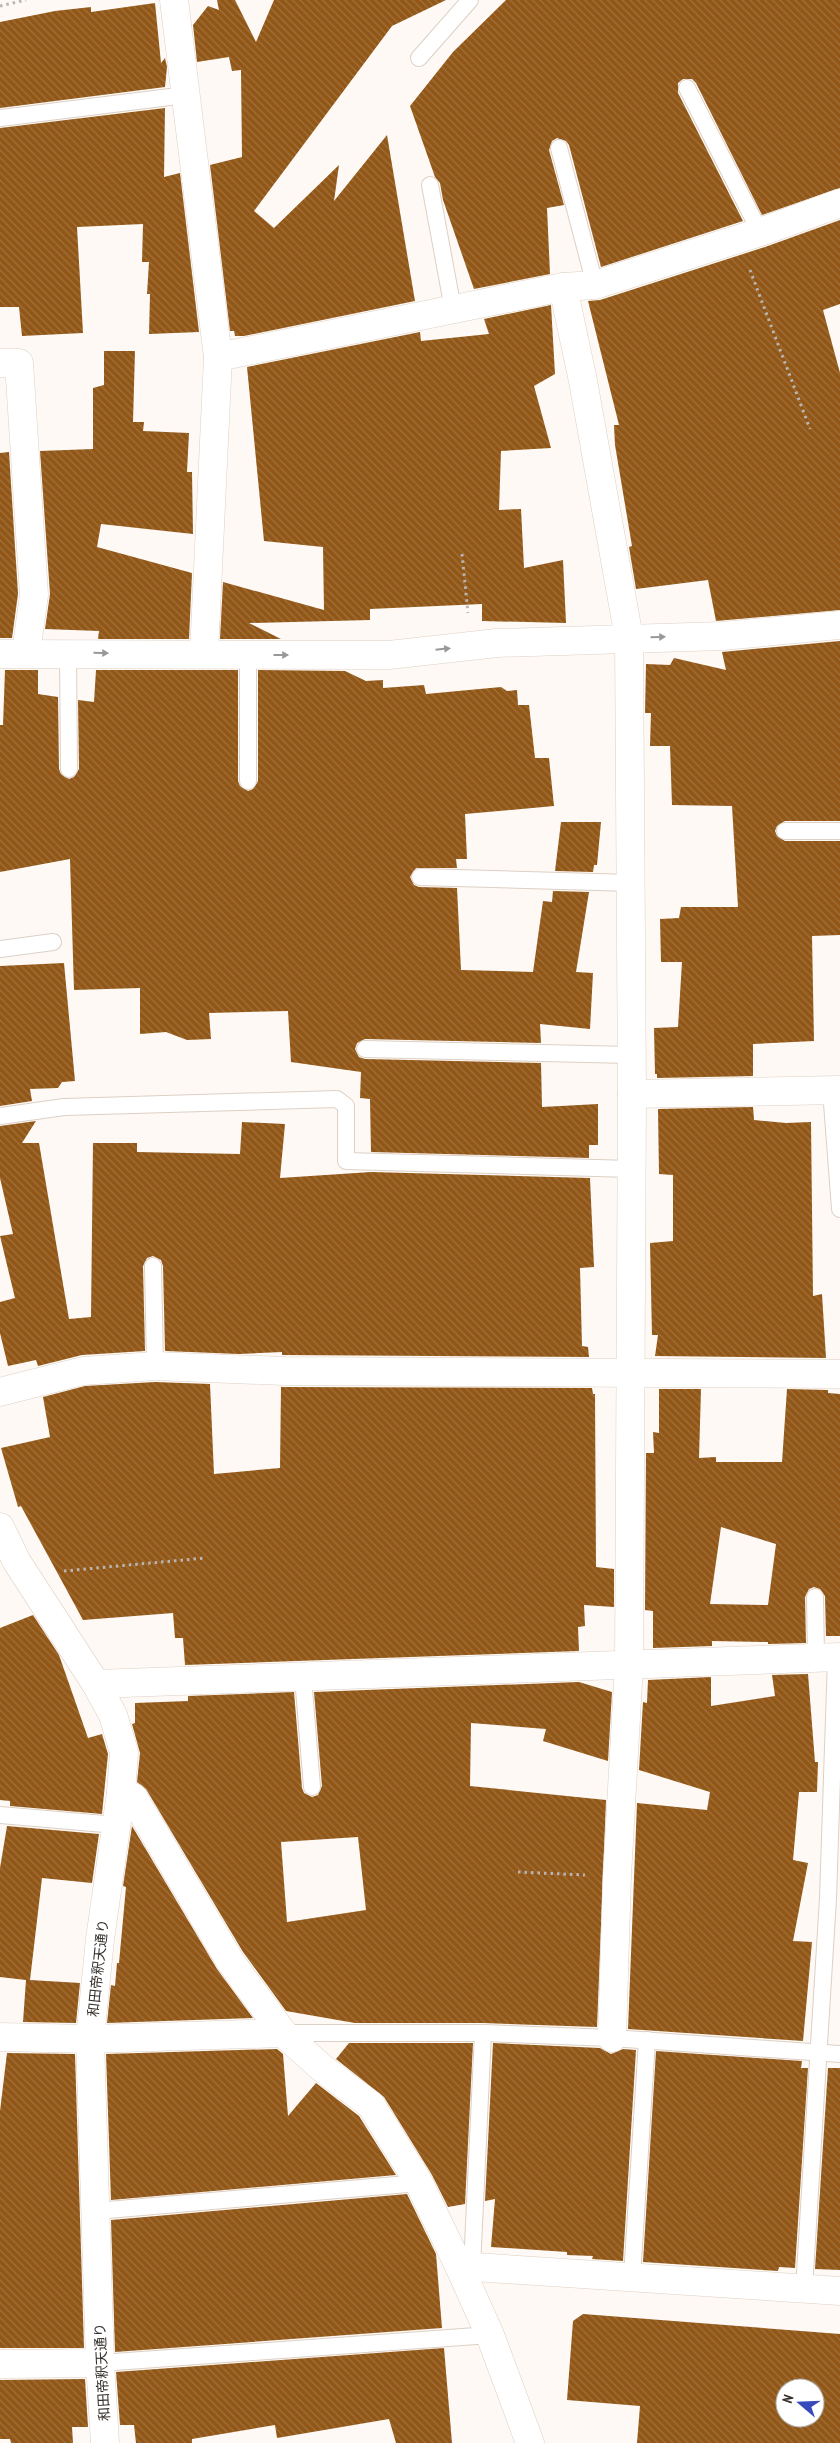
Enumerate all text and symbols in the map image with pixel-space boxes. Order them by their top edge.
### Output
one-way arrow [650,633,666,641]
one-way arrow [436,645,452,653]
one-way arrow [93,649,109,657]
one-way arrow [273,651,289,659]
street label: 和田帝釈天通り [84,1918,112,2018]
street label: 和田帝釈天通り [90,2323,114,2421]
north arrow [775,2378,825,2428]
text: N [778,2392,797,2405]

